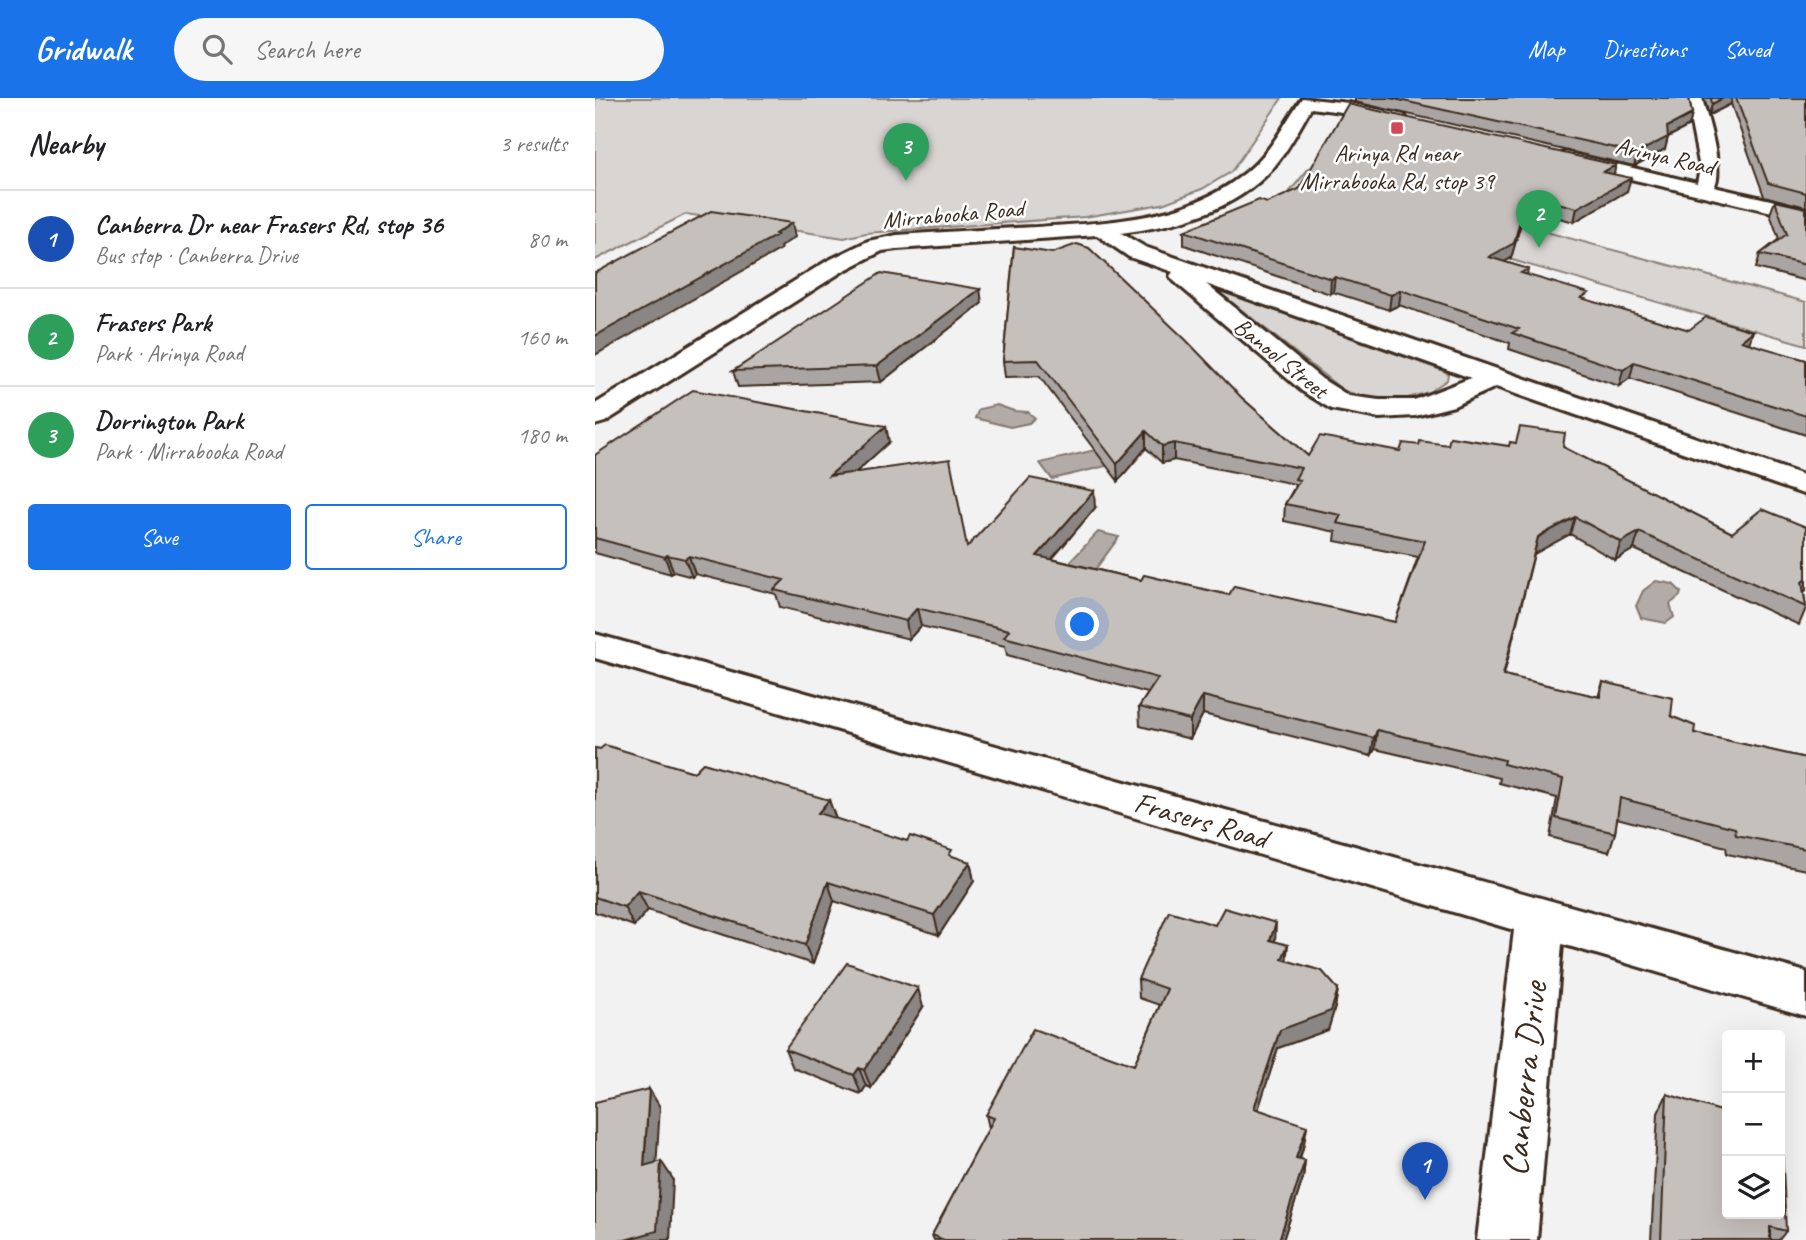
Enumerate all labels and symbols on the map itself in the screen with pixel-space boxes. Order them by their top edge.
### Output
marker: Arinya Rd near Mirrabooka Rd, stop 39 [1389,120,1405,136]
pin: 3 [883,123,929,181]
street label: Arinya Road [1613,130,1721,183]
place label: Arinya Rd near Mirrabooka Rd, stop 39 [1300,138,1496,196]
pin: 2 [1516,190,1562,248]
street label: Mirrabooka Road [881,193,1028,235]
street label: Banool Street [1228,311,1336,406]
your location [1065,607,1099,641]
street label: Frasers Road [1130,783,1276,858]
street label: Canberra Drive [1490,978,1558,1178]
pin: 1 [1402,1142,1448,1200]

